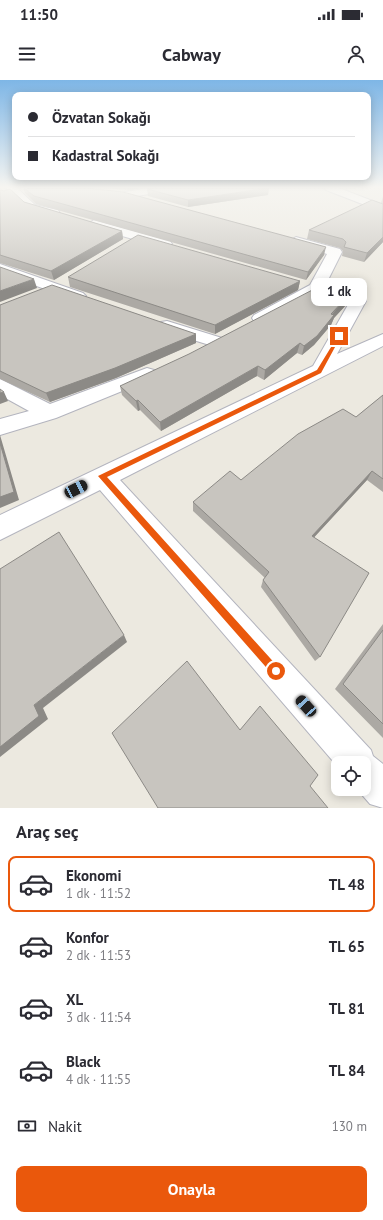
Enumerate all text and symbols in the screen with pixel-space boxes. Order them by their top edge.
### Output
text: 11:50 [20,5,58,24]
icon: menu [16,43,38,65]
text: Cabway [162,43,221,66]
icon: person [345,43,367,65]
text: Özvatan Sokağı [52,108,151,127]
text: Kadastral Sokağı [52,146,159,165]
callout: 1 dk [311,278,367,306]
text: 1 dk [327,283,351,300]
route end [330,327,348,345]
car [63,478,89,500]
route start [267,662,285,680]
car [294,693,318,719]
map controls [331,756,371,796]
button: locate [331,756,371,796]
text: Araç seç [16,820,79,843]
icon: car [18,866,54,902]
text: Ekonomi [66,866,121,885]
text: TL 48 [329,875,365,894]
text: 1 dk · 11:52 [66,885,131,902]
icon: car [18,928,54,964]
text: Konfor [66,928,109,947]
text: TL 65 [329,937,365,956]
text: 2 dk · 11:53 [66,947,131,964]
icon: car [18,990,54,1026]
text: XL [66,990,83,1009]
text: TL 81 [329,999,365,1018]
text: 3 dk · 11:54 [66,1009,131,1026]
icon: car [18,1052,54,1088]
text: Black [66,1052,101,1071]
text: TL 84 [329,1061,365,1080]
text: 4 dk · 11:55 [66,1071,131,1088]
icon: cash [16,1115,38,1137]
text: Nakit [48,1117,82,1136]
text: 130 m [332,1118,367,1135]
button: Onayla [16,1166,367,1212]

